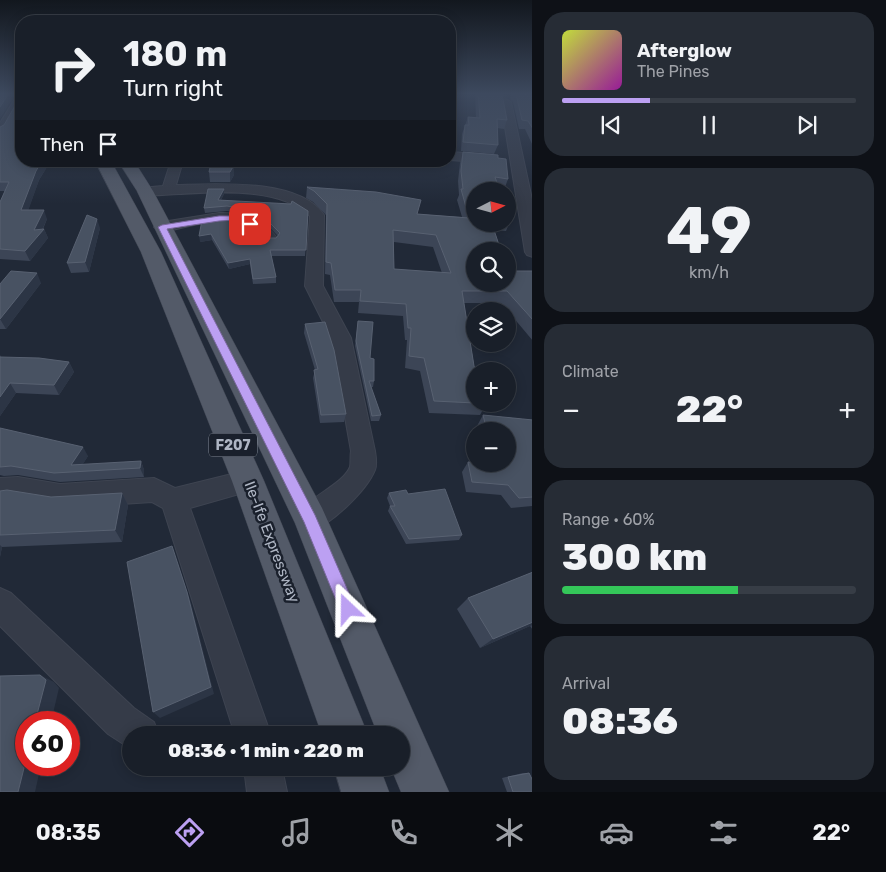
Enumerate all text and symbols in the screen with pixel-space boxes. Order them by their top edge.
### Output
text: 180 m [123,33,227,75]
icon: right [40,35,105,100]
text: Afterglow [637,39,732,62]
text: The Pines [637,62,710,81]
text: Turn right [123,75,223,102]
icon: previous [597,111,625,139]
icon: pause [695,111,723,139]
icon: next [793,111,821,139]
icon: arrive [94,130,122,158]
text: Then [40,133,84,156]
north arrow [466,182,516,232]
map controls [466,182,516,472]
text: 49 [666,192,752,269]
pin [229,203,271,245]
icon: arrive [236,210,264,238]
button: search [466,242,516,292]
text: km/h [689,263,729,282]
button: layers [466,302,516,352]
button: + [466,362,516,412]
text: Climate [562,362,619,381]
text: 22° [676,386,743,432]
text: − [562,393,580,426]
text: + [839,393,856,426]
button: − [466,422,516,472]
road number: F207 [209,434,257,456]
street label: Ile-Ife Expressway [241,479,303,605]
text: Range · 60% [562,510,655,529]
text: 300 km [562,534,707,580]
position arrow [321,582,373,634]
text: Arrival [562,674,610,693]
text: 08:36 [562,698,678,744]
speed limit sign: 60 [15,711,80,776]
text: 08:36 · 1 min · 220 m [168,739,364,762]
icon: directions [172,815,207,850]
icon: music [279,815,314,850]
icon: phone [386,815,421,850]
icon: climate [492,815,527,850]
icon: car [599,815,634,850]
icon: filters [706,815,741,850]
text: 08:35 [36,819,101,846]
text: 22° [812,819,850,846]

